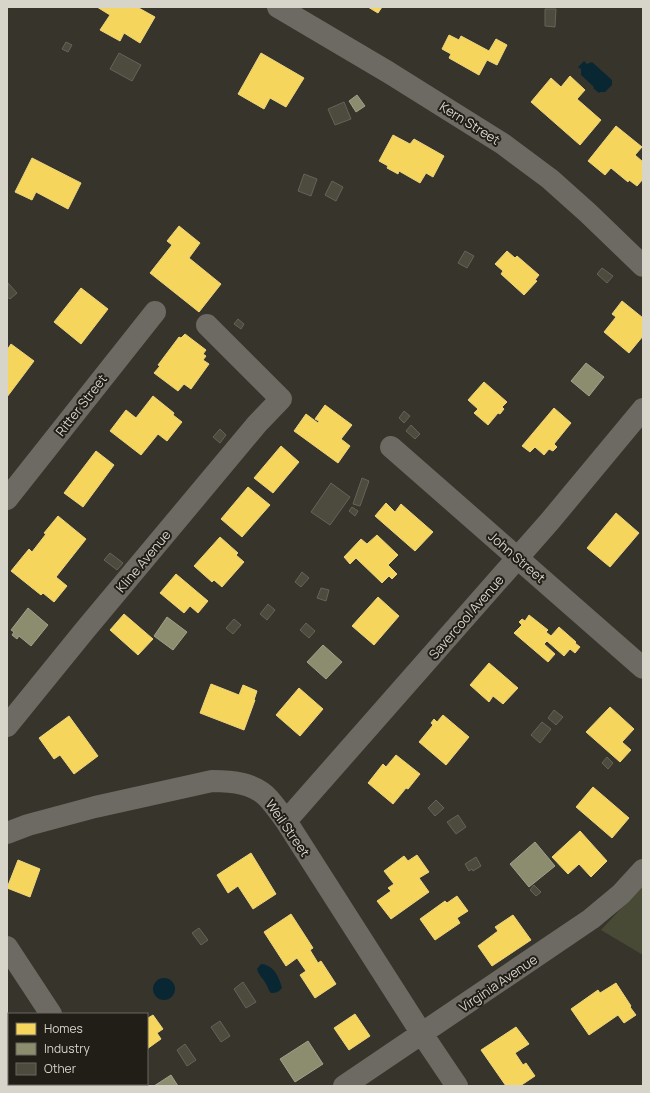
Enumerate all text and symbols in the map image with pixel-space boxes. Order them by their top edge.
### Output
street label: Kern Street [436,97,504,149]
street label: Ritter Street [51,370,111,440]
street label: Kline Avenue [112,526,175,596]
street label: John Street [485,527,549,587]
street label: Savercool Avenue [424,571,508,663]
street label: Weil Street [262,796,314,860]
street label: Virginia Avenue [455,950,541,1016]
legend [8,1013,148,1085]
text: Homes [44,1020,83,1037]
text: Industry [44,1040,90,1057]
text: Other [44,1060,77,1077]

